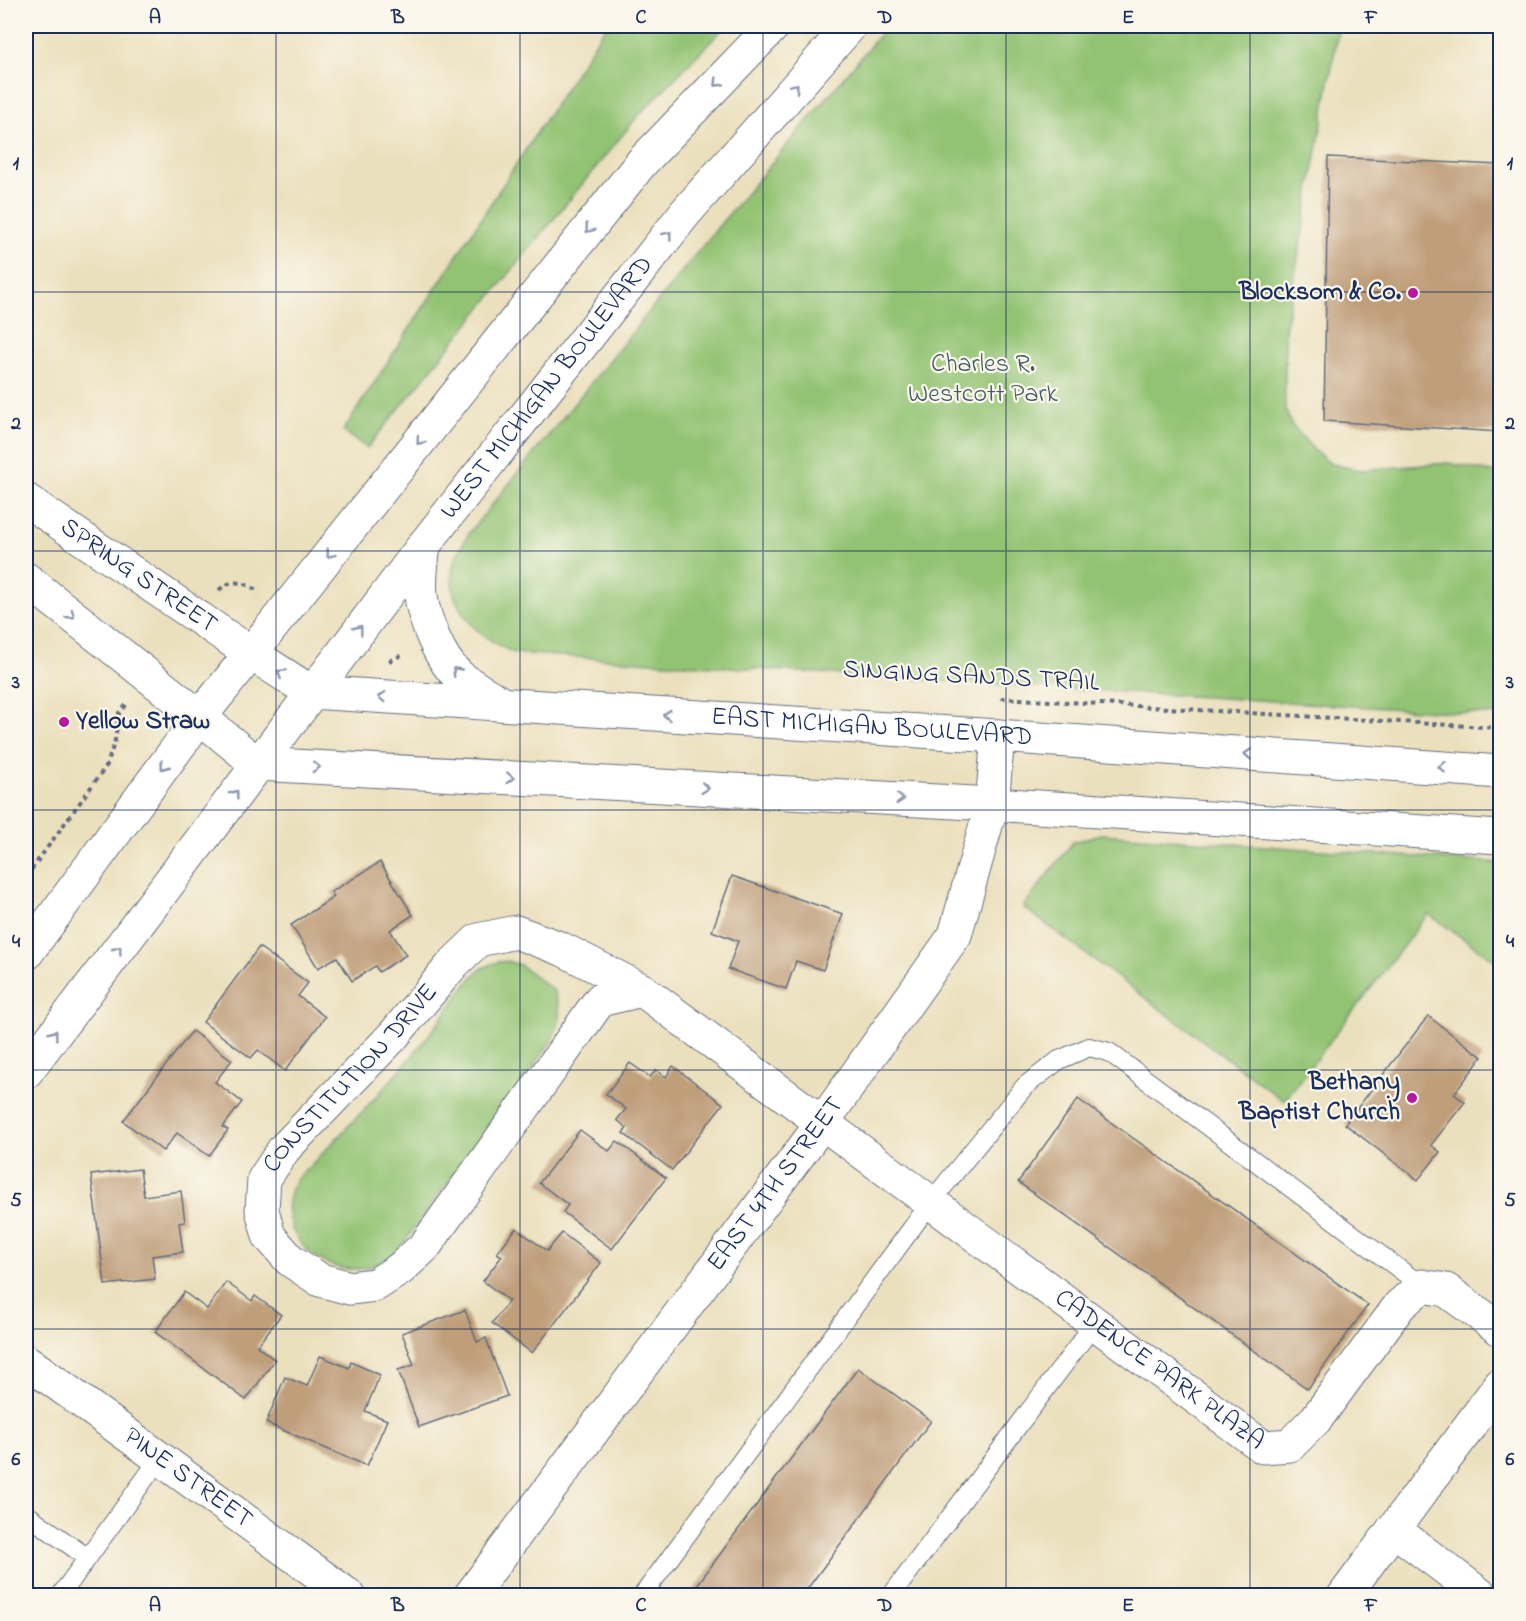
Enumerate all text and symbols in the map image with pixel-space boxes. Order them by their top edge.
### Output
text: A [149,4,161,33]
text: B [390,4,405,33]
text: C [636,4,647,33]
text: D [877,4,892,33]
text: E [1122,4,1134,33]
text: F [1364,4,1378,33]
one-way arrow [714,75,725,86]
one-way arrow [788,83,799,94]
text: 1 [13,150,20,179]
text: 1 [1507,150,1514,179]
one-way arrow [585,222,596,233]
one-way arrow [661,231,672,242]
street label: WEST MICHIGAN BOULEVARD [432,248,663,528]
place label: Blocksom & Co. [1238,274,1402,312]
marker: Blocksom & Co. [1406,286,1420,300]
park label: Charles R. Westcott Park [908,346,1058,414]
text: 2 [10,410,21,439]
text: 2 [1504,410,1515,439]
one-way arrow [416,435,427,446]
street label: SPRING STREET [52,509,225,644]
one-way arrow [327,547,338,558]
one-way arrow [65,608,76,619]
one-way arrow [351,625,362,636]
street label: SINGING SANDS TRAIL [842,651,1101,703]
one-way arrow [452,668,463,678]
text: 3 [11,669,20,698]
one-way arrow [277,669,288,680]
text: 3 [1505,669,1514,698]
one-way arrow [378,690,387,703]
street label: EAST MICHIGAN BOULEVARD [710,699,1034,757]
place label: Yellow Straw [75,703,210,741]
one-way arrow [663,709,672,722]
marker: Yellow Straw [57,715,71,729]
one-way arrow [1243,747,1252,760]
one-way arrow [161,760,172,771]
one-way arrow [311,760,320,773]
one-way arrow [1438,761,1447,774]
one-way arrow [506,771,515,784]
one-way arrow [701,782,710,795]
one-way arrow [227,789,238,800]
one-way arrow [895,792,904,805]
text: 4 [12,928,21,957]
text: 4 [1506,928,1515,957]
one-way arrow [110,945,121,956]
street label: CONSTITUTION DRIVE [254,976,448,1181]
one-way arrow [47,1030,58,1041]
place label: Bethany Baptist Church [1238,1064,1400,1132]
street label: EAST 4TH STREET [699,1089,854,1280]
marker: Bethany Baptist Church [1405,1091,1419,1105]
text: 5 [10,1187,22,1216]
text: 5 [1504,1187,1516,1216]
street label: CADENCE PARK PLAZA [1046,1280,1272,1461]
street label: PINE STREET [115,1419,260,1539]
text: 6 [12,1446,21,1475]
text: 6 [1506,1446,1515,1475]
text: A [149,1592,161,1621]
text: B [390,1592,405,1621]
text: C [636,1592,647,1621]
text: D [877,1592,892,1621]
text: E [1122,1592,1134,1621]
text: F [1364,1592,1378,1621]

